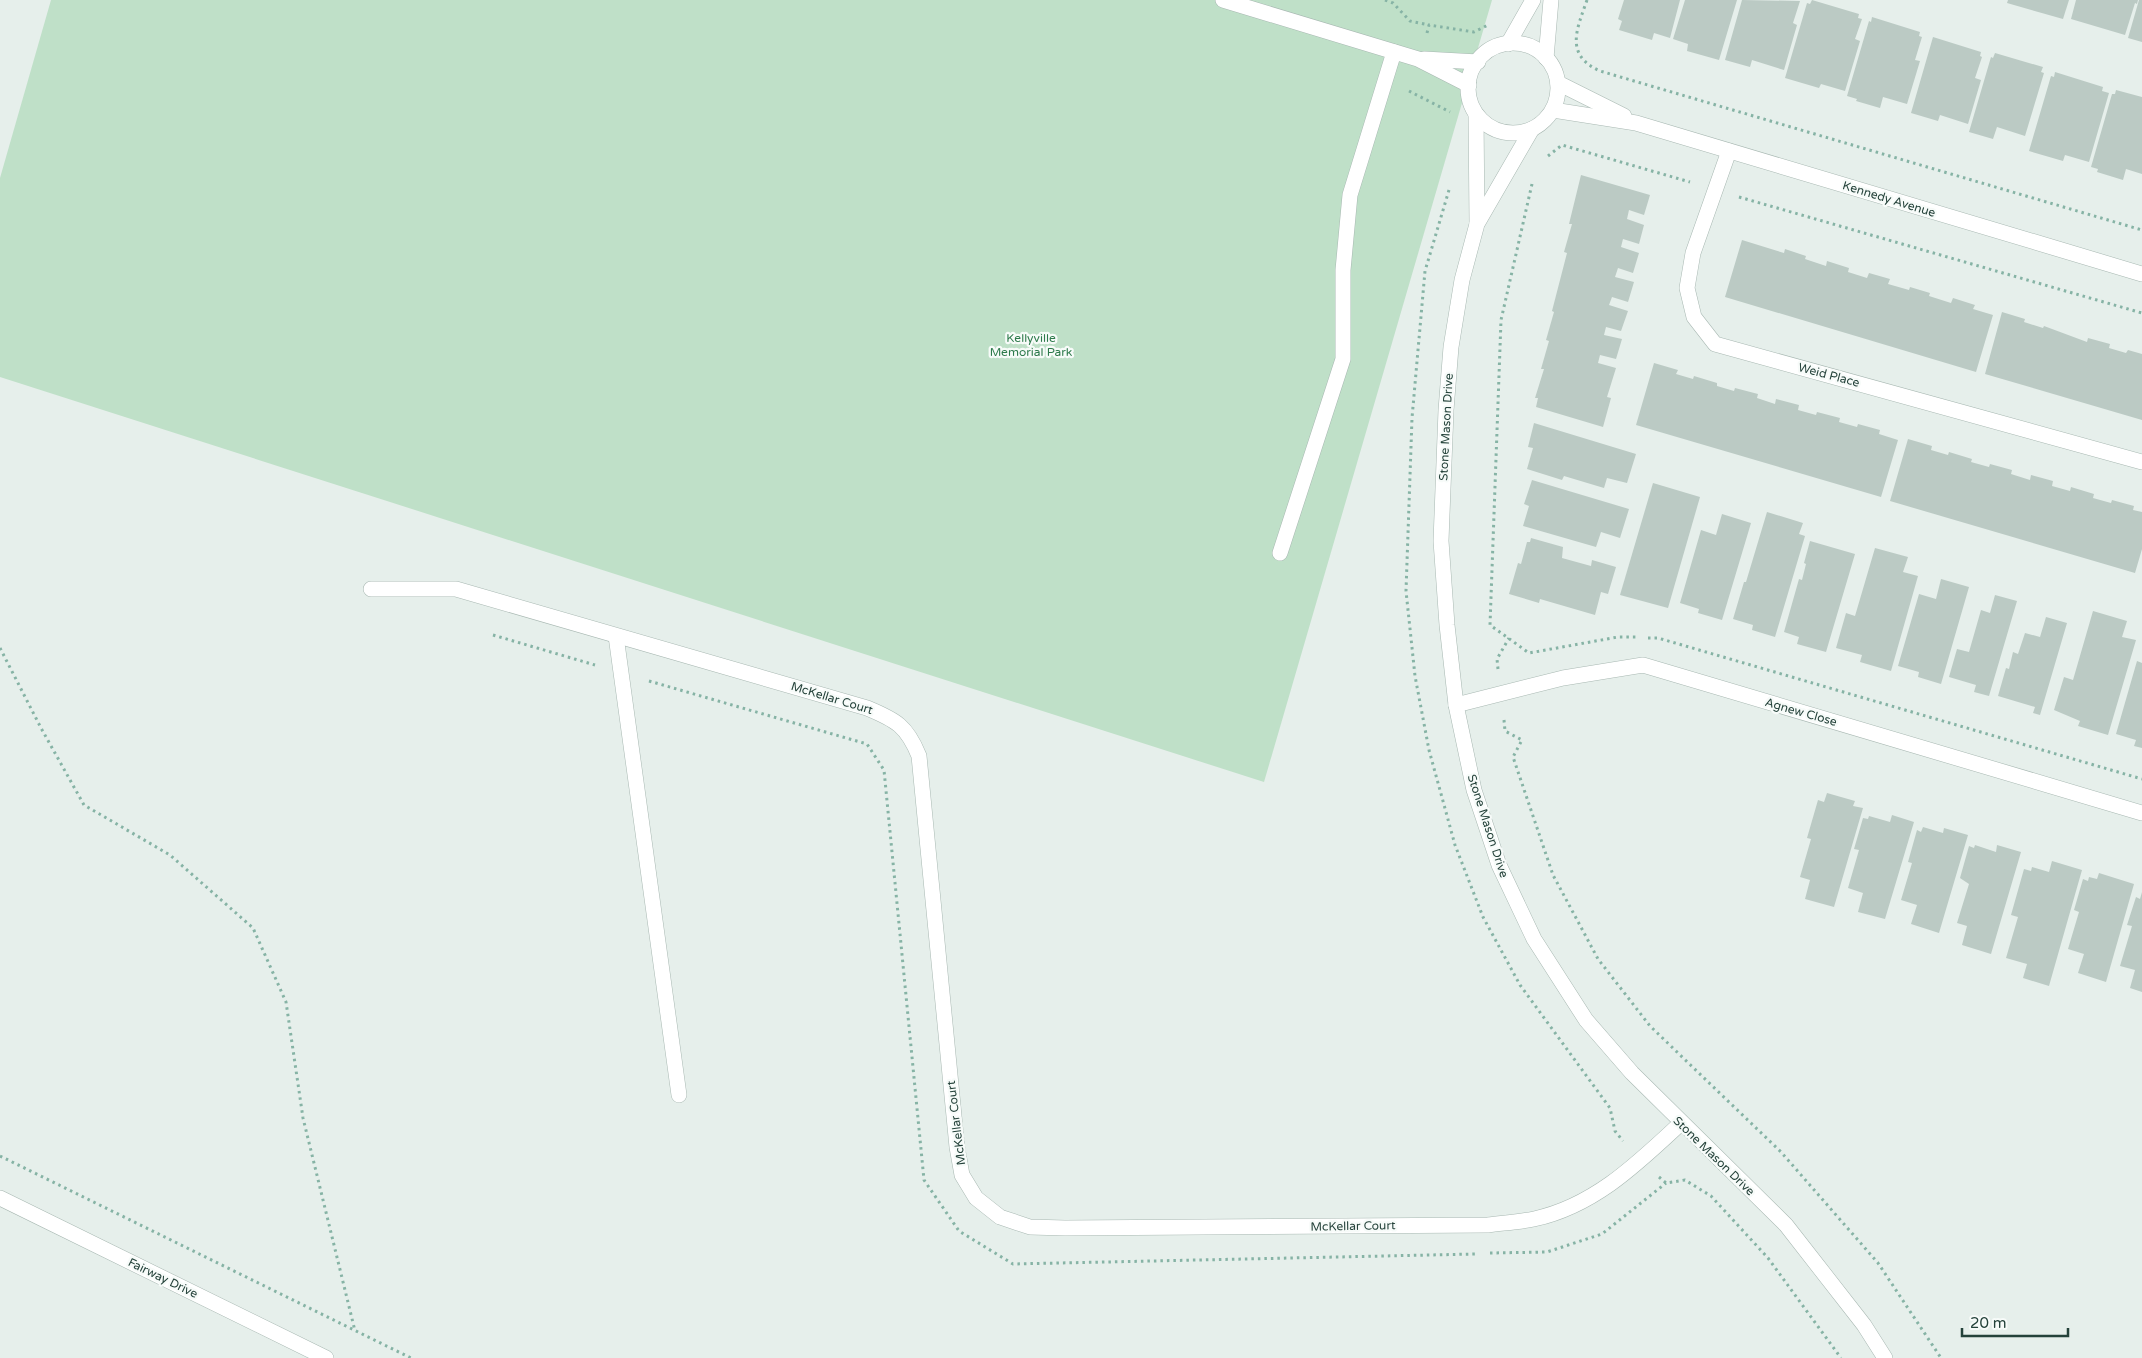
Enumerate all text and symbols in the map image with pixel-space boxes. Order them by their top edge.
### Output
street label: Kennedy Avenue [1841,178,1937,220]
park label: Kellyville Memorial Park [990,331,1073,359]
street label: Weid Place [1797,360,1861,390]
street label: Stone Mason Drive [1436,373,1456,481]
street label: McKellar Court [789,679,875,717]
street label: Agnew Close [1763,695,1839,729]
street label: Stone Mason Drive [1465,773,1511,879]
street label: McKellar Court [944,1080,968,1166]
street label: Stone Mason Drive [1670,1114,1758,1199]
street label: McKellar Court [1310,1218,1396,1234]
street label: Fairway Drive [126,1255,200,1301]
scale bar [1962,1306,2068,1338]
text: 20 m [1970,1314,2007,1332]

